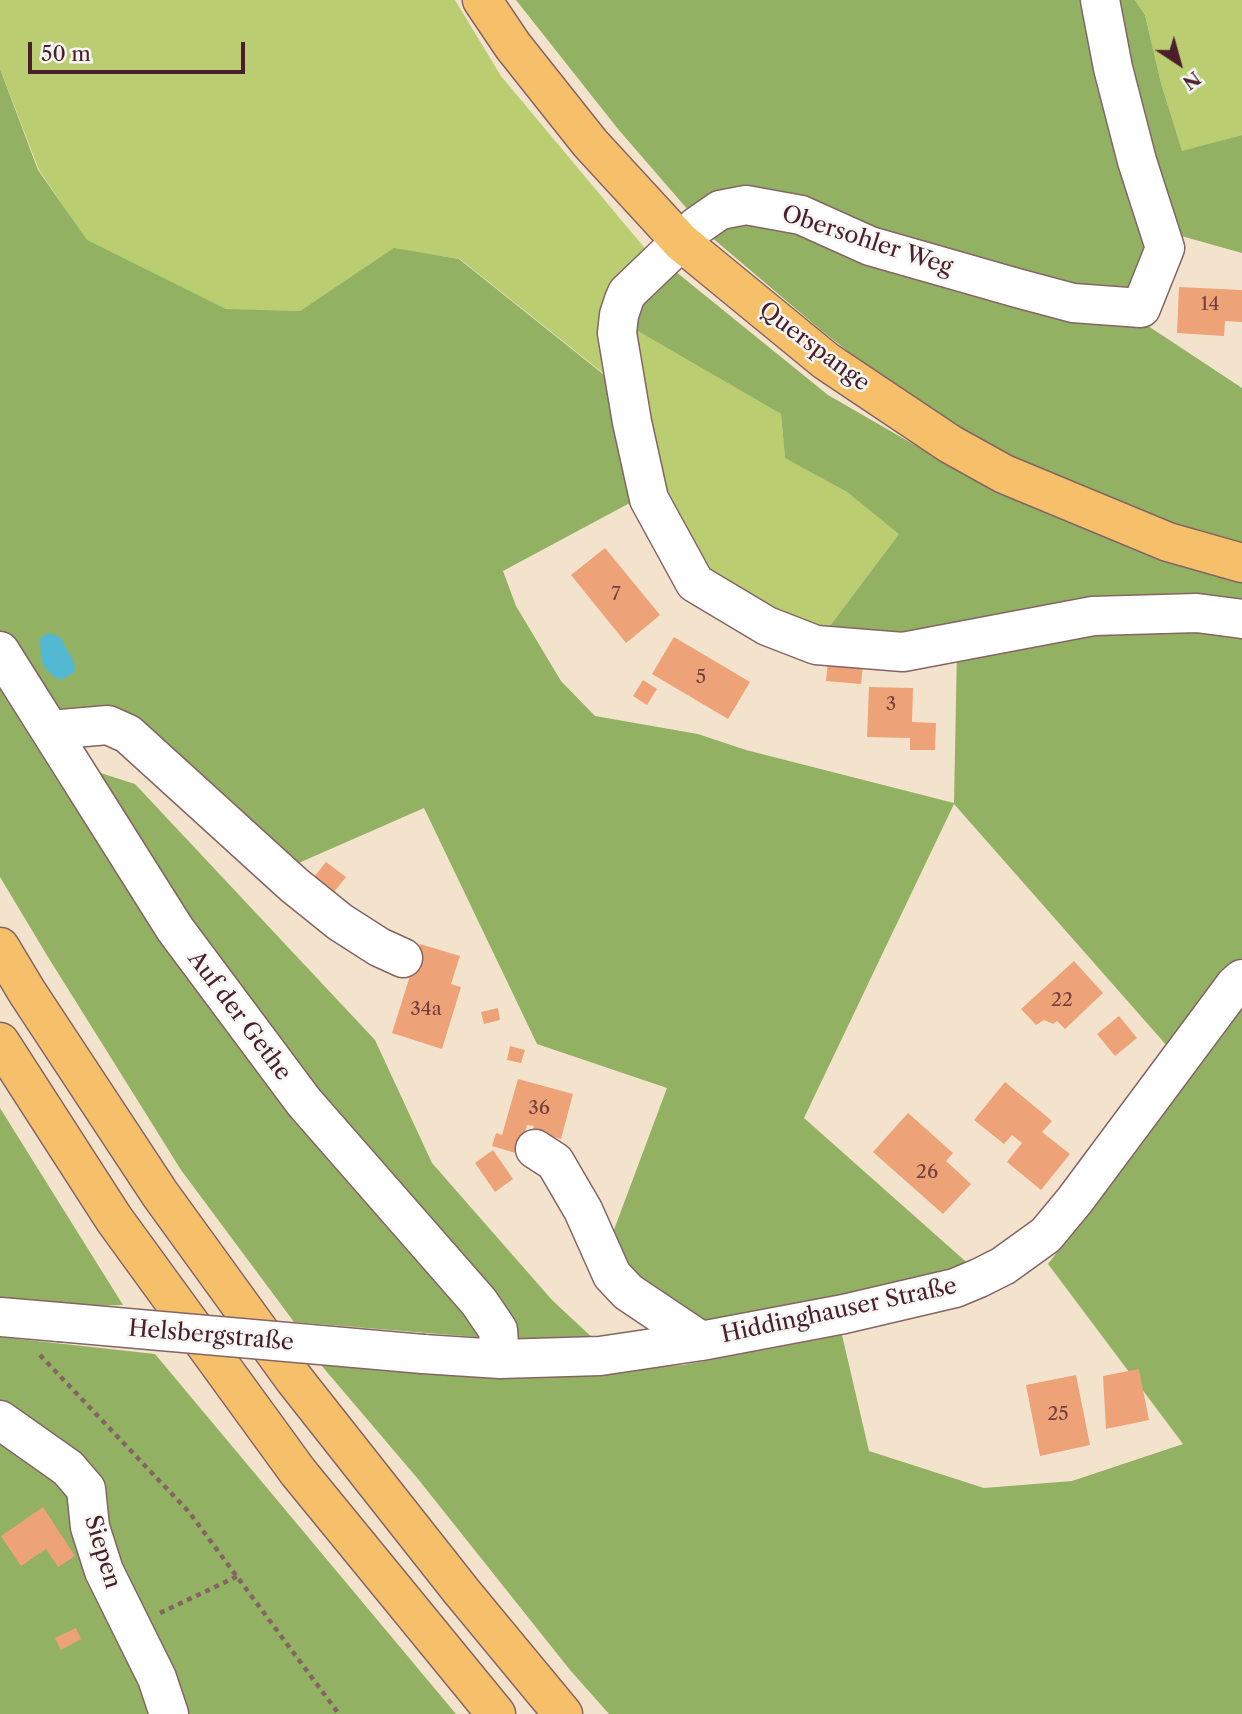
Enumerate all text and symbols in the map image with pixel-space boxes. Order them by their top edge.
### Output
scale bar [32,28,248,72]
north arrow [1144,28,1214,98]
text: 50 m [41,41,91,66]
text: N [1178,66,1205,95]
street label: Obersohler Weg [778,200,956,282]
house number: 14 [1201,294,1219,316]
street label: Querspange [753,296,875,398]
house number: 7 [611,584,621,606]
house number: 5 [696,667,706,689]
house number: 3 [886,694,896,716]
street label: Auf der Gethe [181,946,297,1086]
house number: 22 [1051,990,1073,1012]
house number: 34a [410,999,442,1021]
house number: 36 [528,1098,550,1120]
house number: 26 [916,1162,938,1184]
street label: Hiddinghauser Straße [719,1273,959,1349]
street label: Helsbergstraße [127,1315,295,1357]
house number: 25 [1047,1404,1069,1426]
street label: Siepen [78,1512,126,1592]

